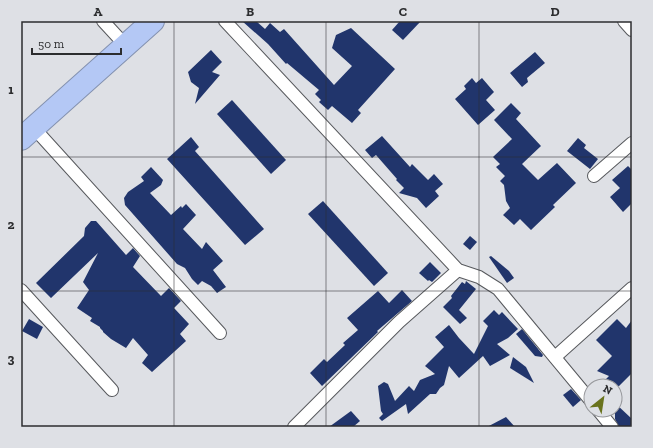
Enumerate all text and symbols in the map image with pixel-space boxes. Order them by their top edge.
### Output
text: A [94,4,103,19]
text: B [246,4,254,19]
text: C [399,4,407,19]
text: D [550,4,560,19]
scale bar [32,30,121,56]
text: 50 m [38,37,65,51]
text: 1 [8,82,14,97]
text: 2 [8,217,15,232]
text: 3 [8,351,15,366]
north arrow [583,378,623,418]
text: N [601,382,615,398]

